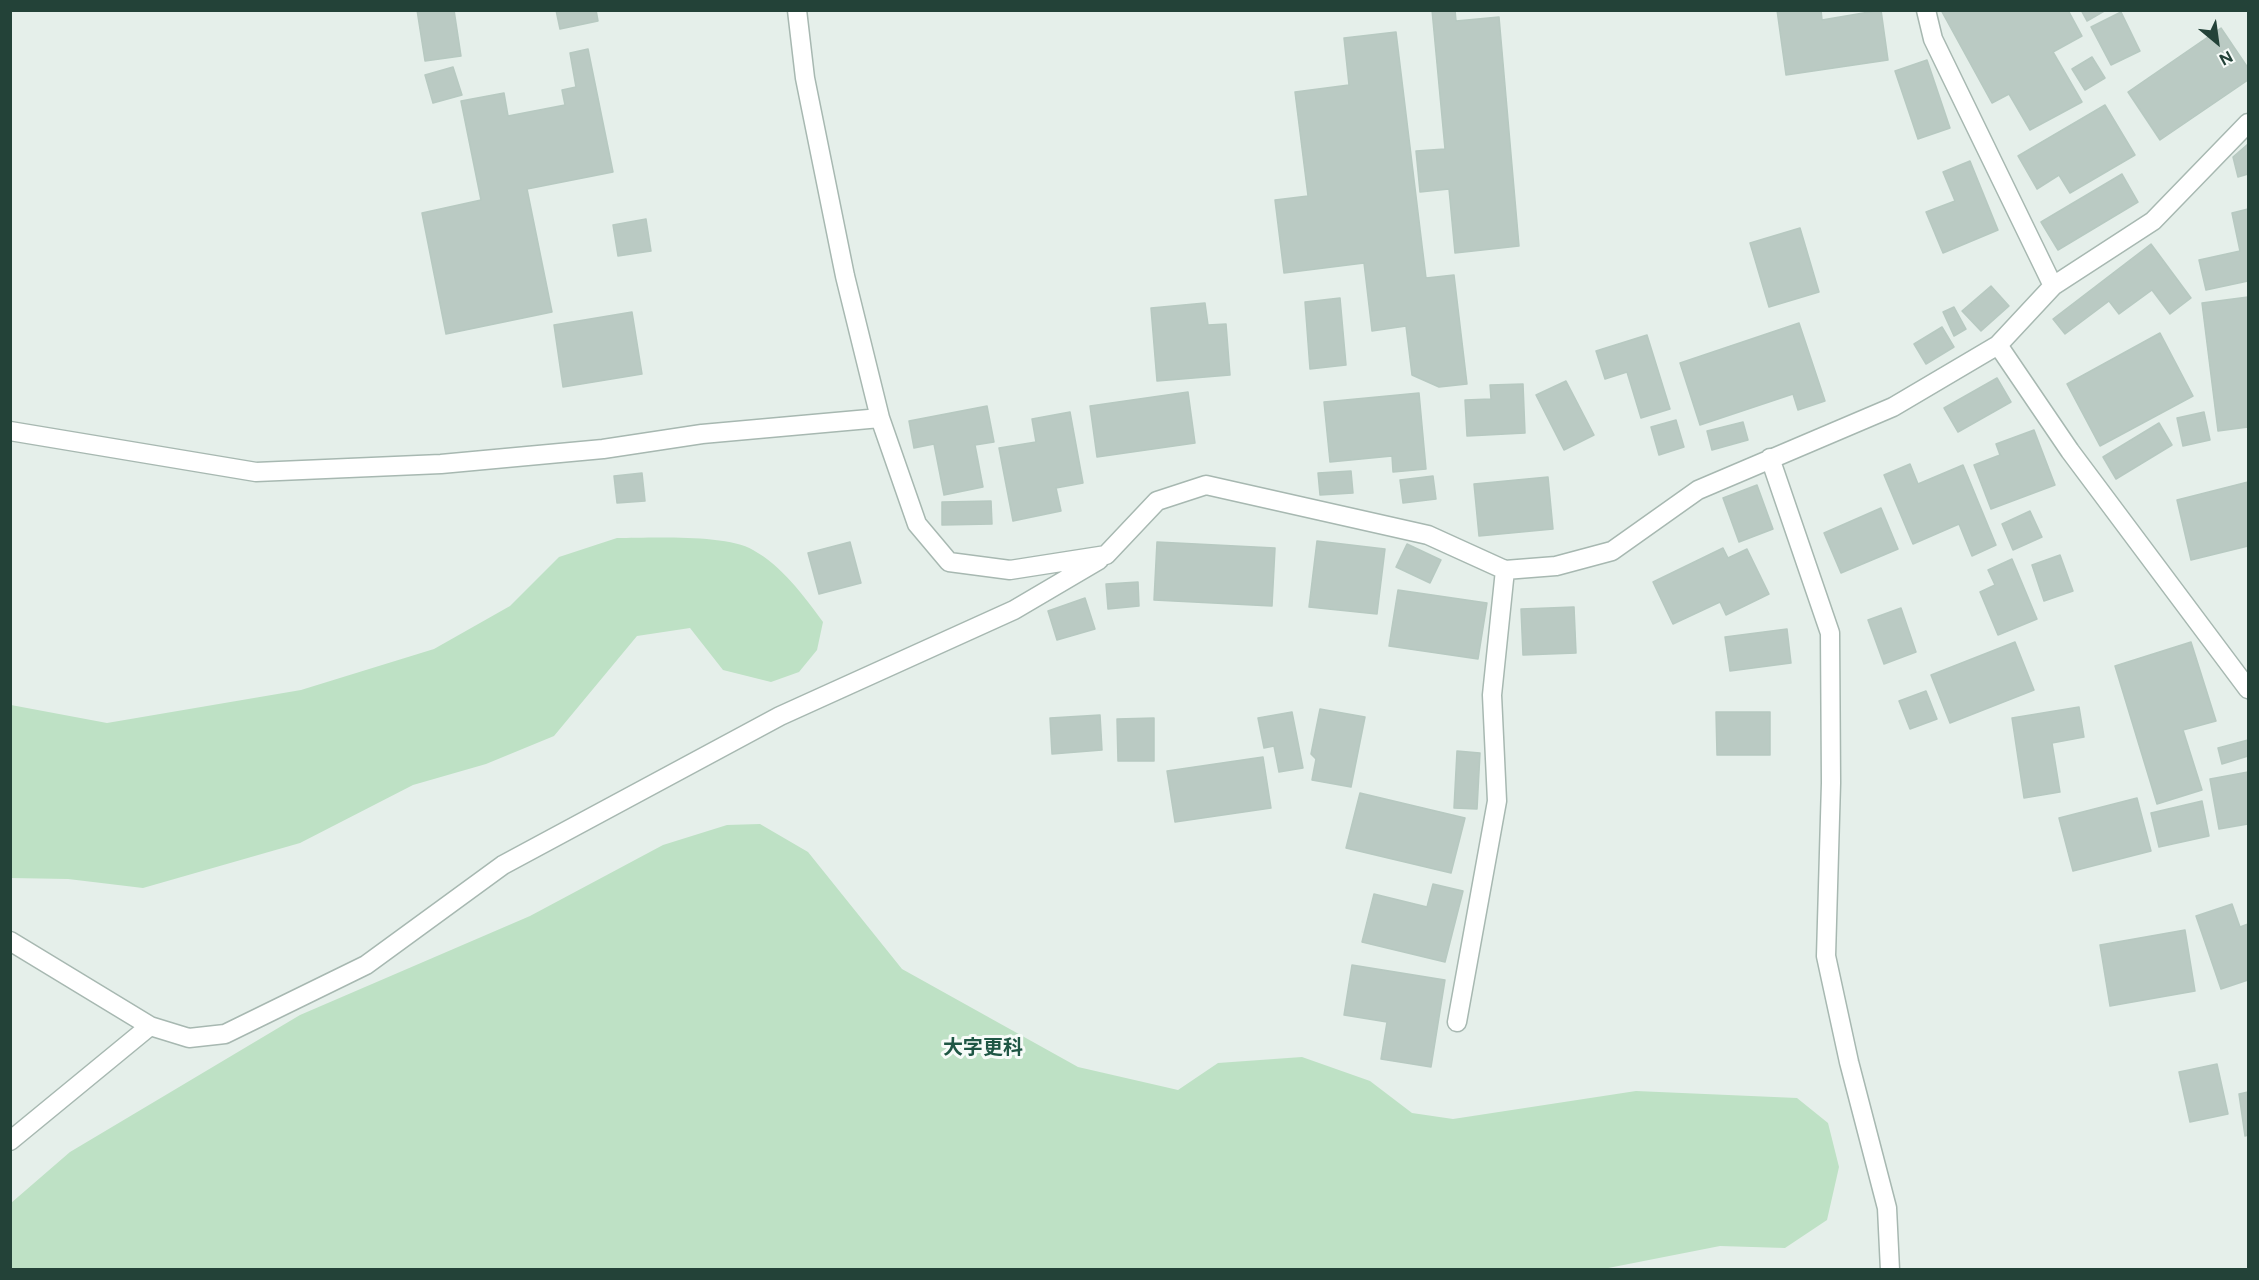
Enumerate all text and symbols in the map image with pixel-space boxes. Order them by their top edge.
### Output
north arrow [2187,12,2247,72]
text: N [2216,47,2236,69]
district label: 大字更科 [943,1036,1023,1060]

